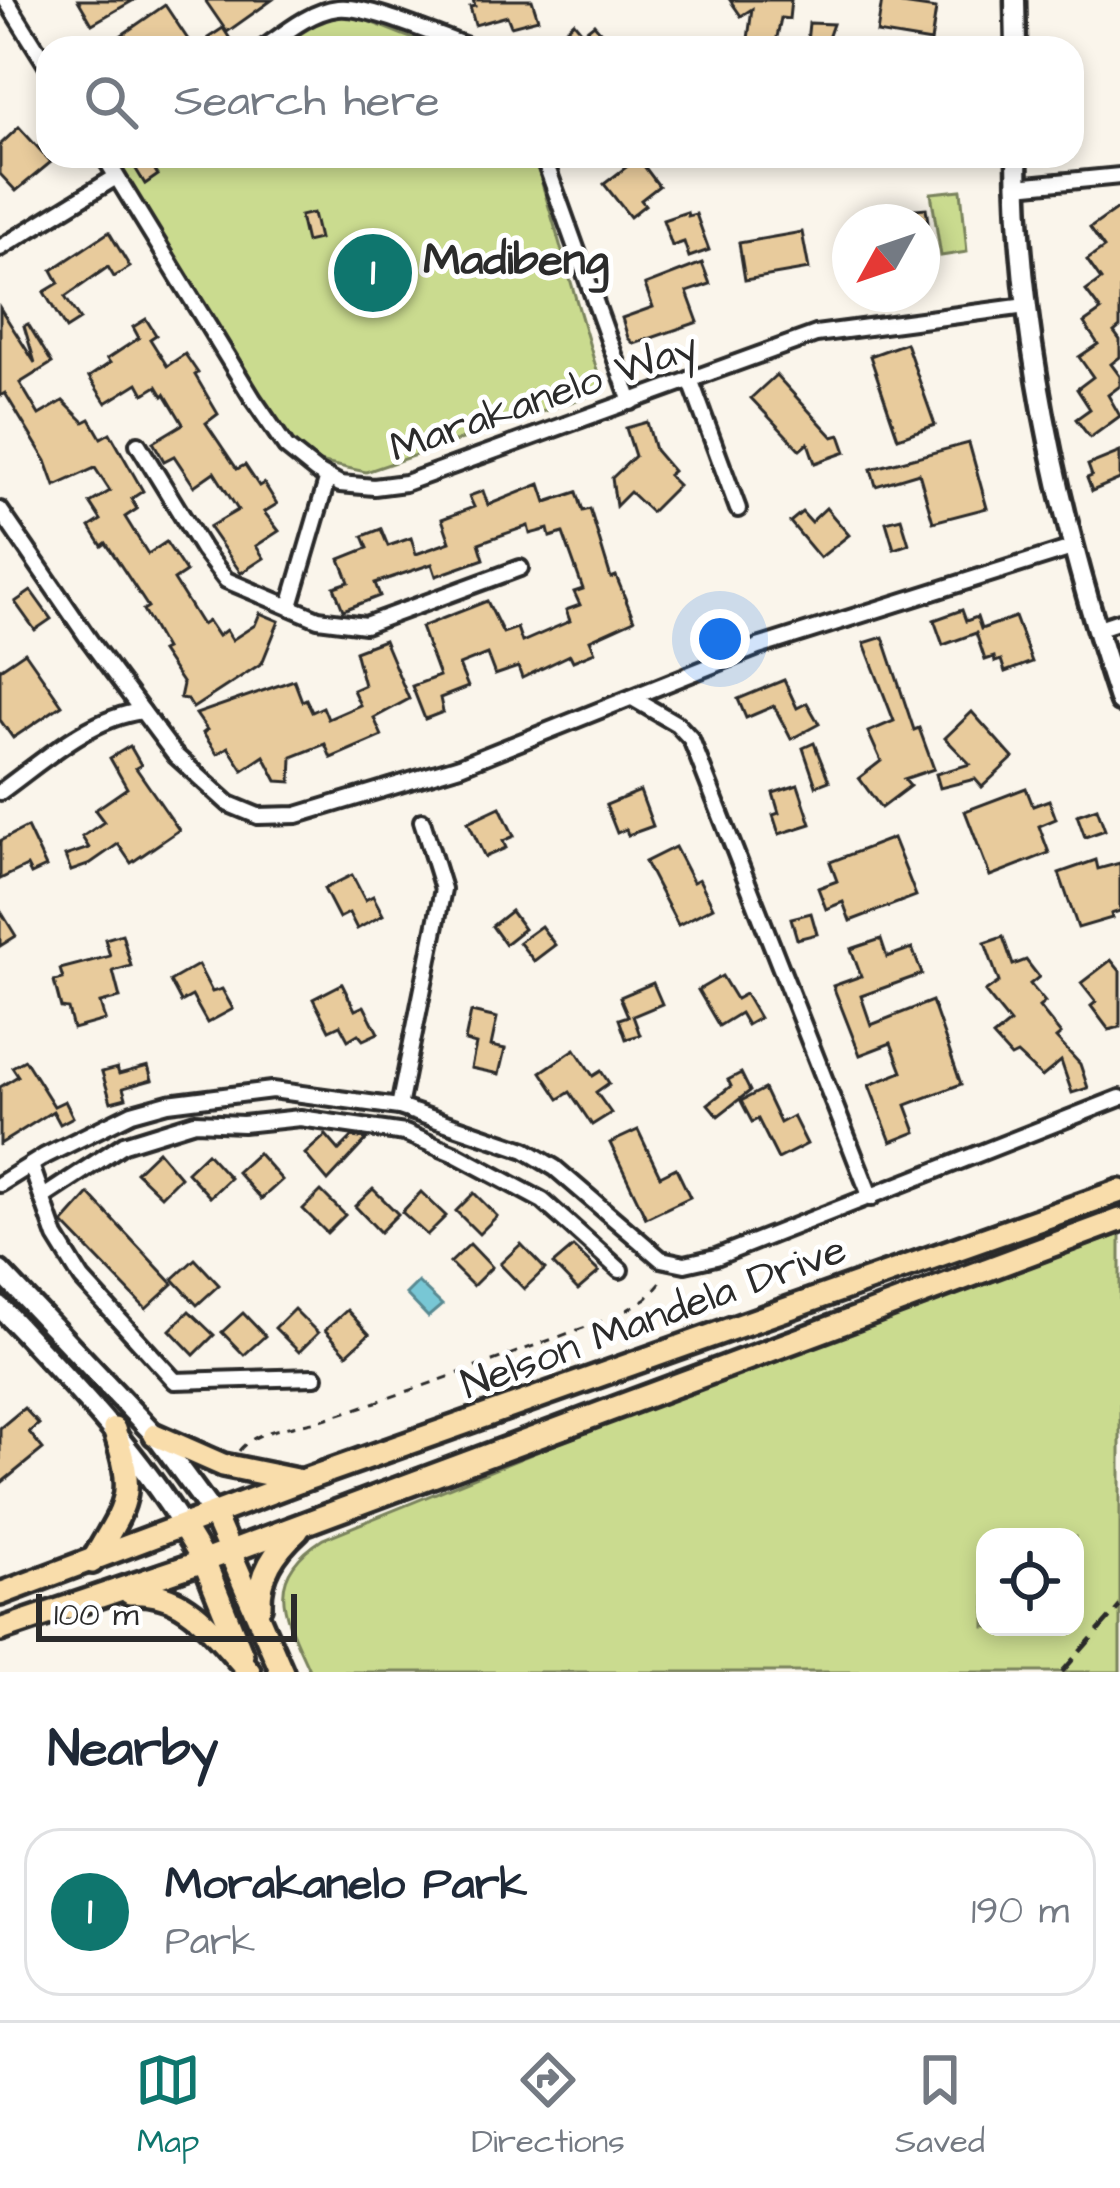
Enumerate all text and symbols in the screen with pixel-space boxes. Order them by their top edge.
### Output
search box [36,36,1084,168]
icon: search [78,69,144,135]
text: Search here [174,71,440,133]
north arrow [832,204,940,312]
pin: 1 [334,228,412,318]
district label: Madibeng [423,230,609,293]
street label: Marakanelo Way [382,318,706,479]
your location [690,609,750,669]
street label: Nelson Mandela Drive [454,1221,855,1414]
map controls [976,1528,1084,1636]
button: locate [976,1528,1084,1636]
scale bar [36,1588,297,1641]
text: 100 m [54,1592,139,1638]
text: Nearby [48,1715,218,1786]
text: Morakanelo Park [165,1854,527,1916]
text: 1 [88,1885,93,1939]
text: 190 m [971,1885,1069,1939]
text: Park [165,1916,255,1970]
tab: Map [135,2047,201,2165]
tab: Directions [471,2047,625,2165]
tab: Saved [895,2047,985,2165]

